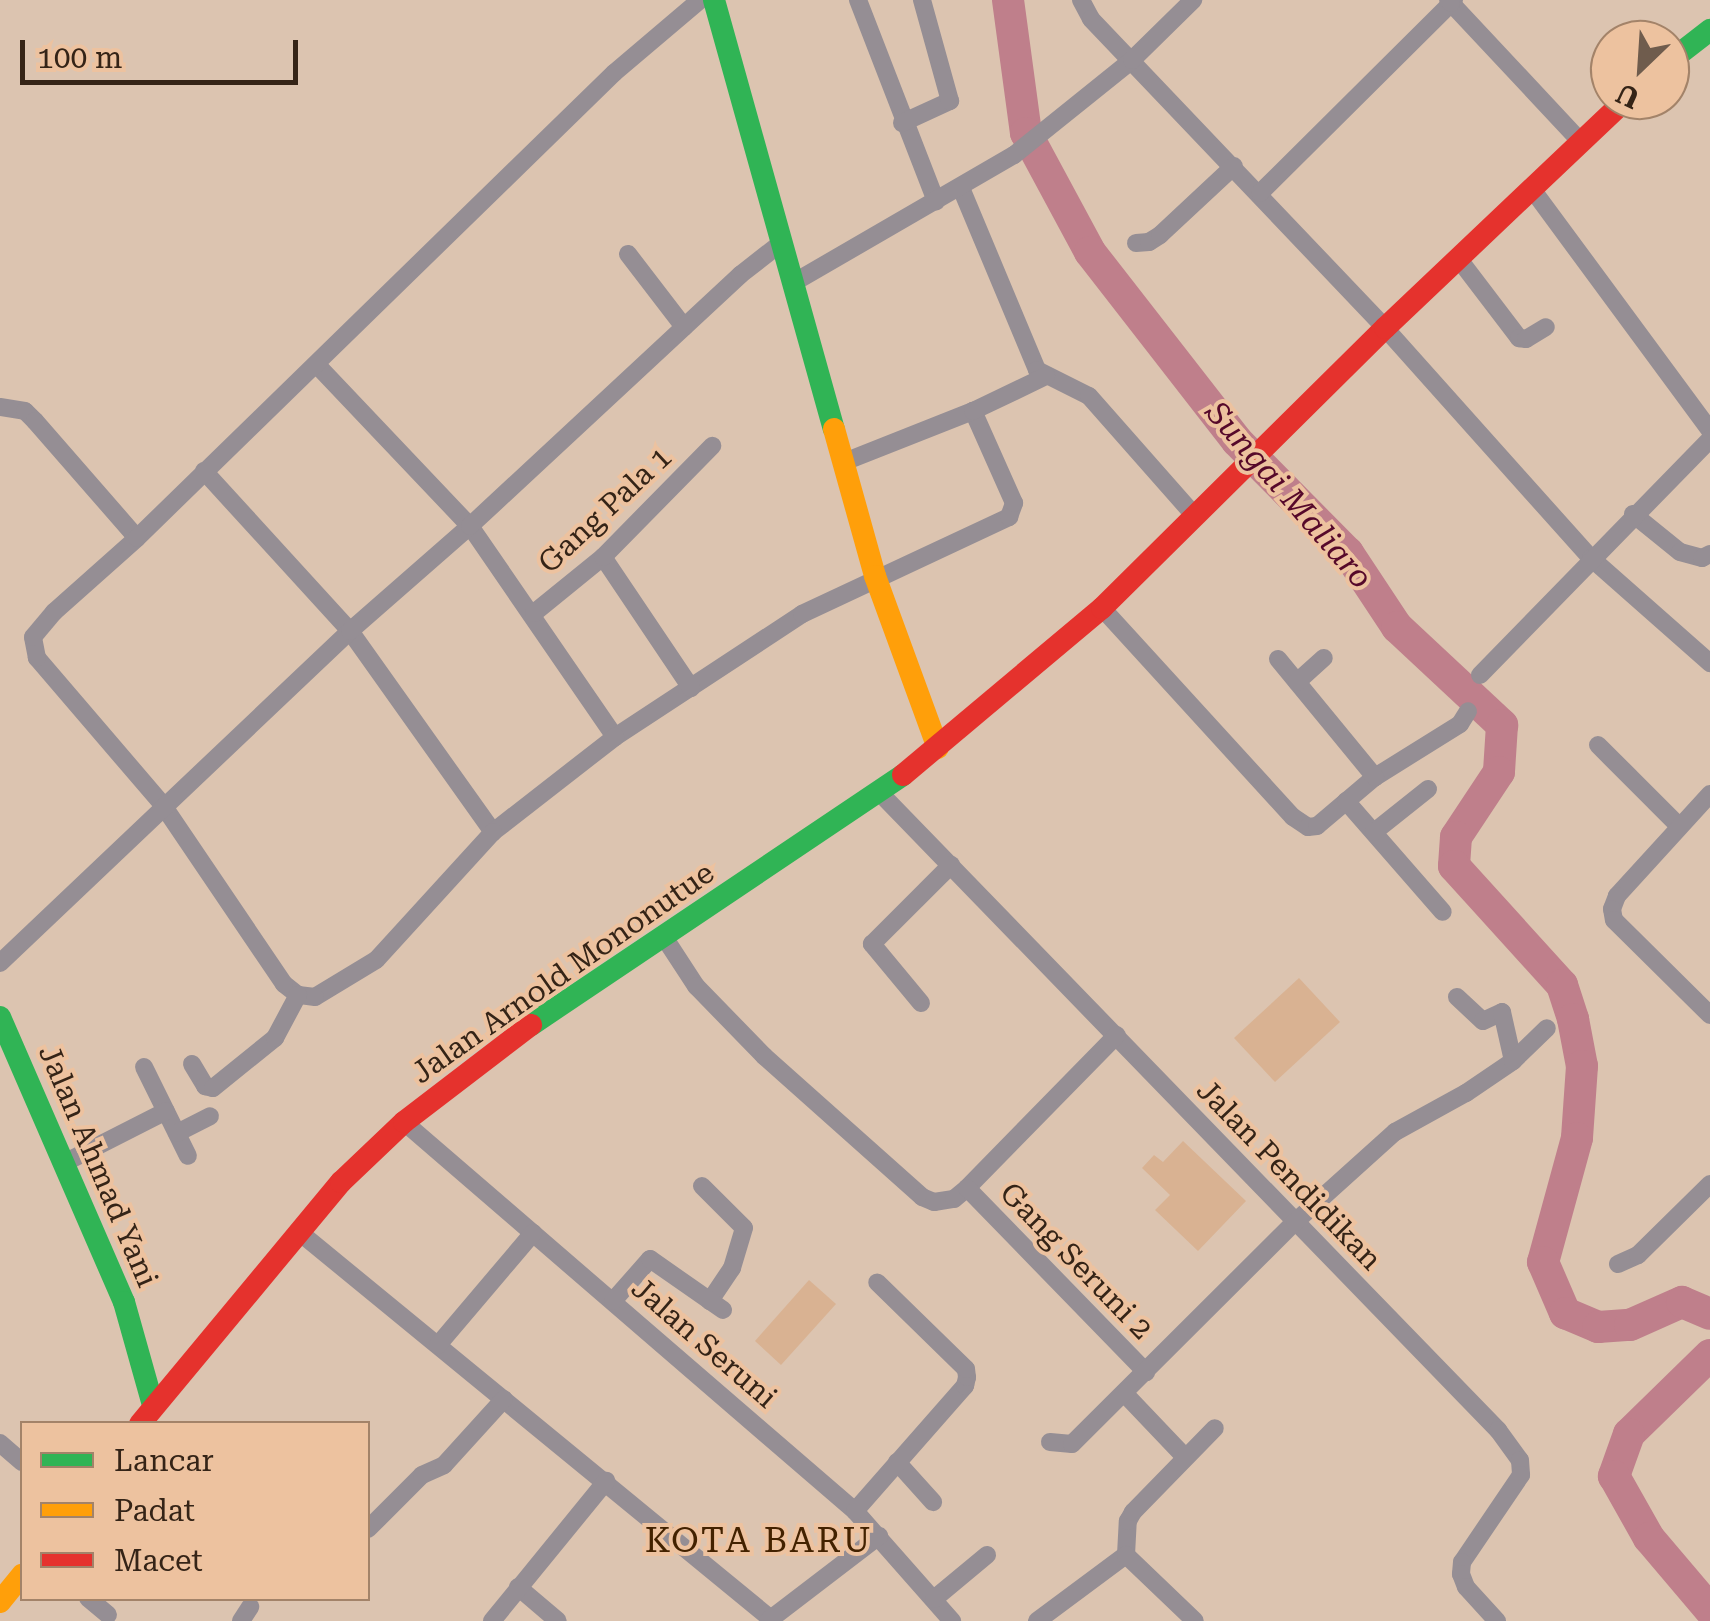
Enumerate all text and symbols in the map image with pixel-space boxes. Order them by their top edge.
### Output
scale bar [25,20,302,82]
north arrow [1590,20,1690,120]
text: 100 m [37,40,122,75]
text: U [1611,76,1645,115]
water label: Sungai Maliaro [1197,394,1381,596]
street label: Gang Pala 1 [531,439,679,581]
street label: Jalan Arnold Mononutue [405,855,721,1091]
street label: Jalan Ahmad Yani [31,1040,165,1292]
street label: Jalan Pendidikan [1189,1072,1389,1278]
street label: Gang Seruni 2 [992,1175,1160,1347]
street label: Jalan Seruni [624,1270,784,1416]
legend [20,1421,370,1601]
text: Lancar [114,1443,214,1478]
text: Padat [114,1493,195,1528]
district label: KOTA BARU [645,1520,873,1562]
text: Macet [114,1543,203,1578]

